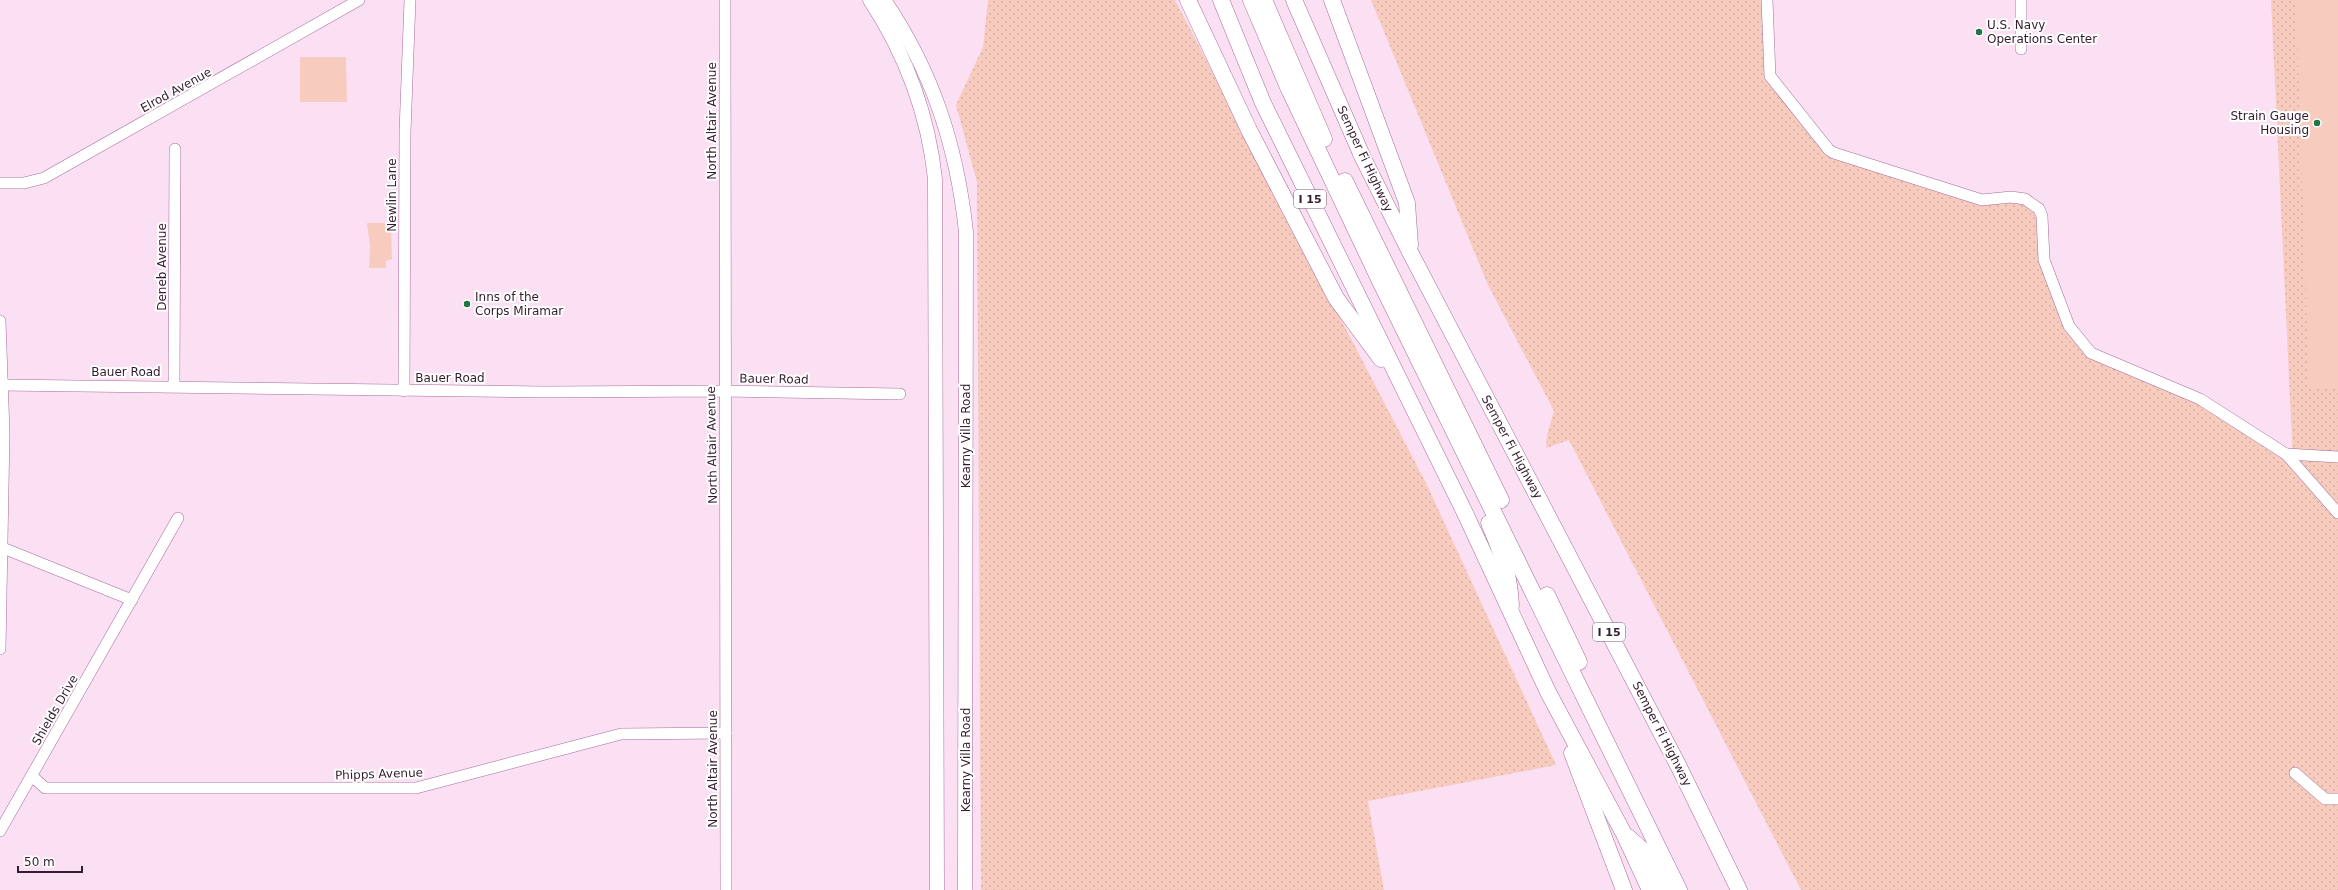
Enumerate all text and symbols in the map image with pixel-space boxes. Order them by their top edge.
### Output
place label: U.S. Navy Operations Center [1987,18,2097,46]
marker: U.S. Navy Operations Center [1974,27,1984,37]
street label: North Altair Avenue [705,62,719,180]
street label: Elrod Avenue [138,65,214,115]
street label: Semper Fi Highway [1334,104,1396,214]
place label: Strain Gauge Housing [2230,109,2309,137]
marker: Strain Gauge Housing [2312,118,2322,128]
street label: Newlin Lane [385,158,399,232]
road number: I 15 [1294,190,1326,208]
street label: Deneb Avenue [155,223,169,311]
place label: Inns of the Corps Miramar [475,290,563,318]
marker: Inns of the Corps Miramar [462,299,472,309]
street label: Bauer Road [91,365,161,379]
street label: Bauer Road [415,371,485,385]
street label: Bauer Road [739,371,809,387]
street label: Kearny Villa Road [959,384,973,488]
street label: North Altair Avenue [704,386,720,504]
street label: Semper Fi Highway [1479,393,1545,501]
road number: I 15 [1593,623,1625,641]
street label: Shields Drive [29,672,81,748]
street label: Semper Fi Highway [1630,679,1694,789]
street label: Kearny Villa Road [959,708,973,812]
street label: North Altair Avenue [706,710,720,828]
street label: Phipps Avenue [335,765,423,783]
scale bar [18,848,82,874]
text: 50 m [24,855,55,869]

